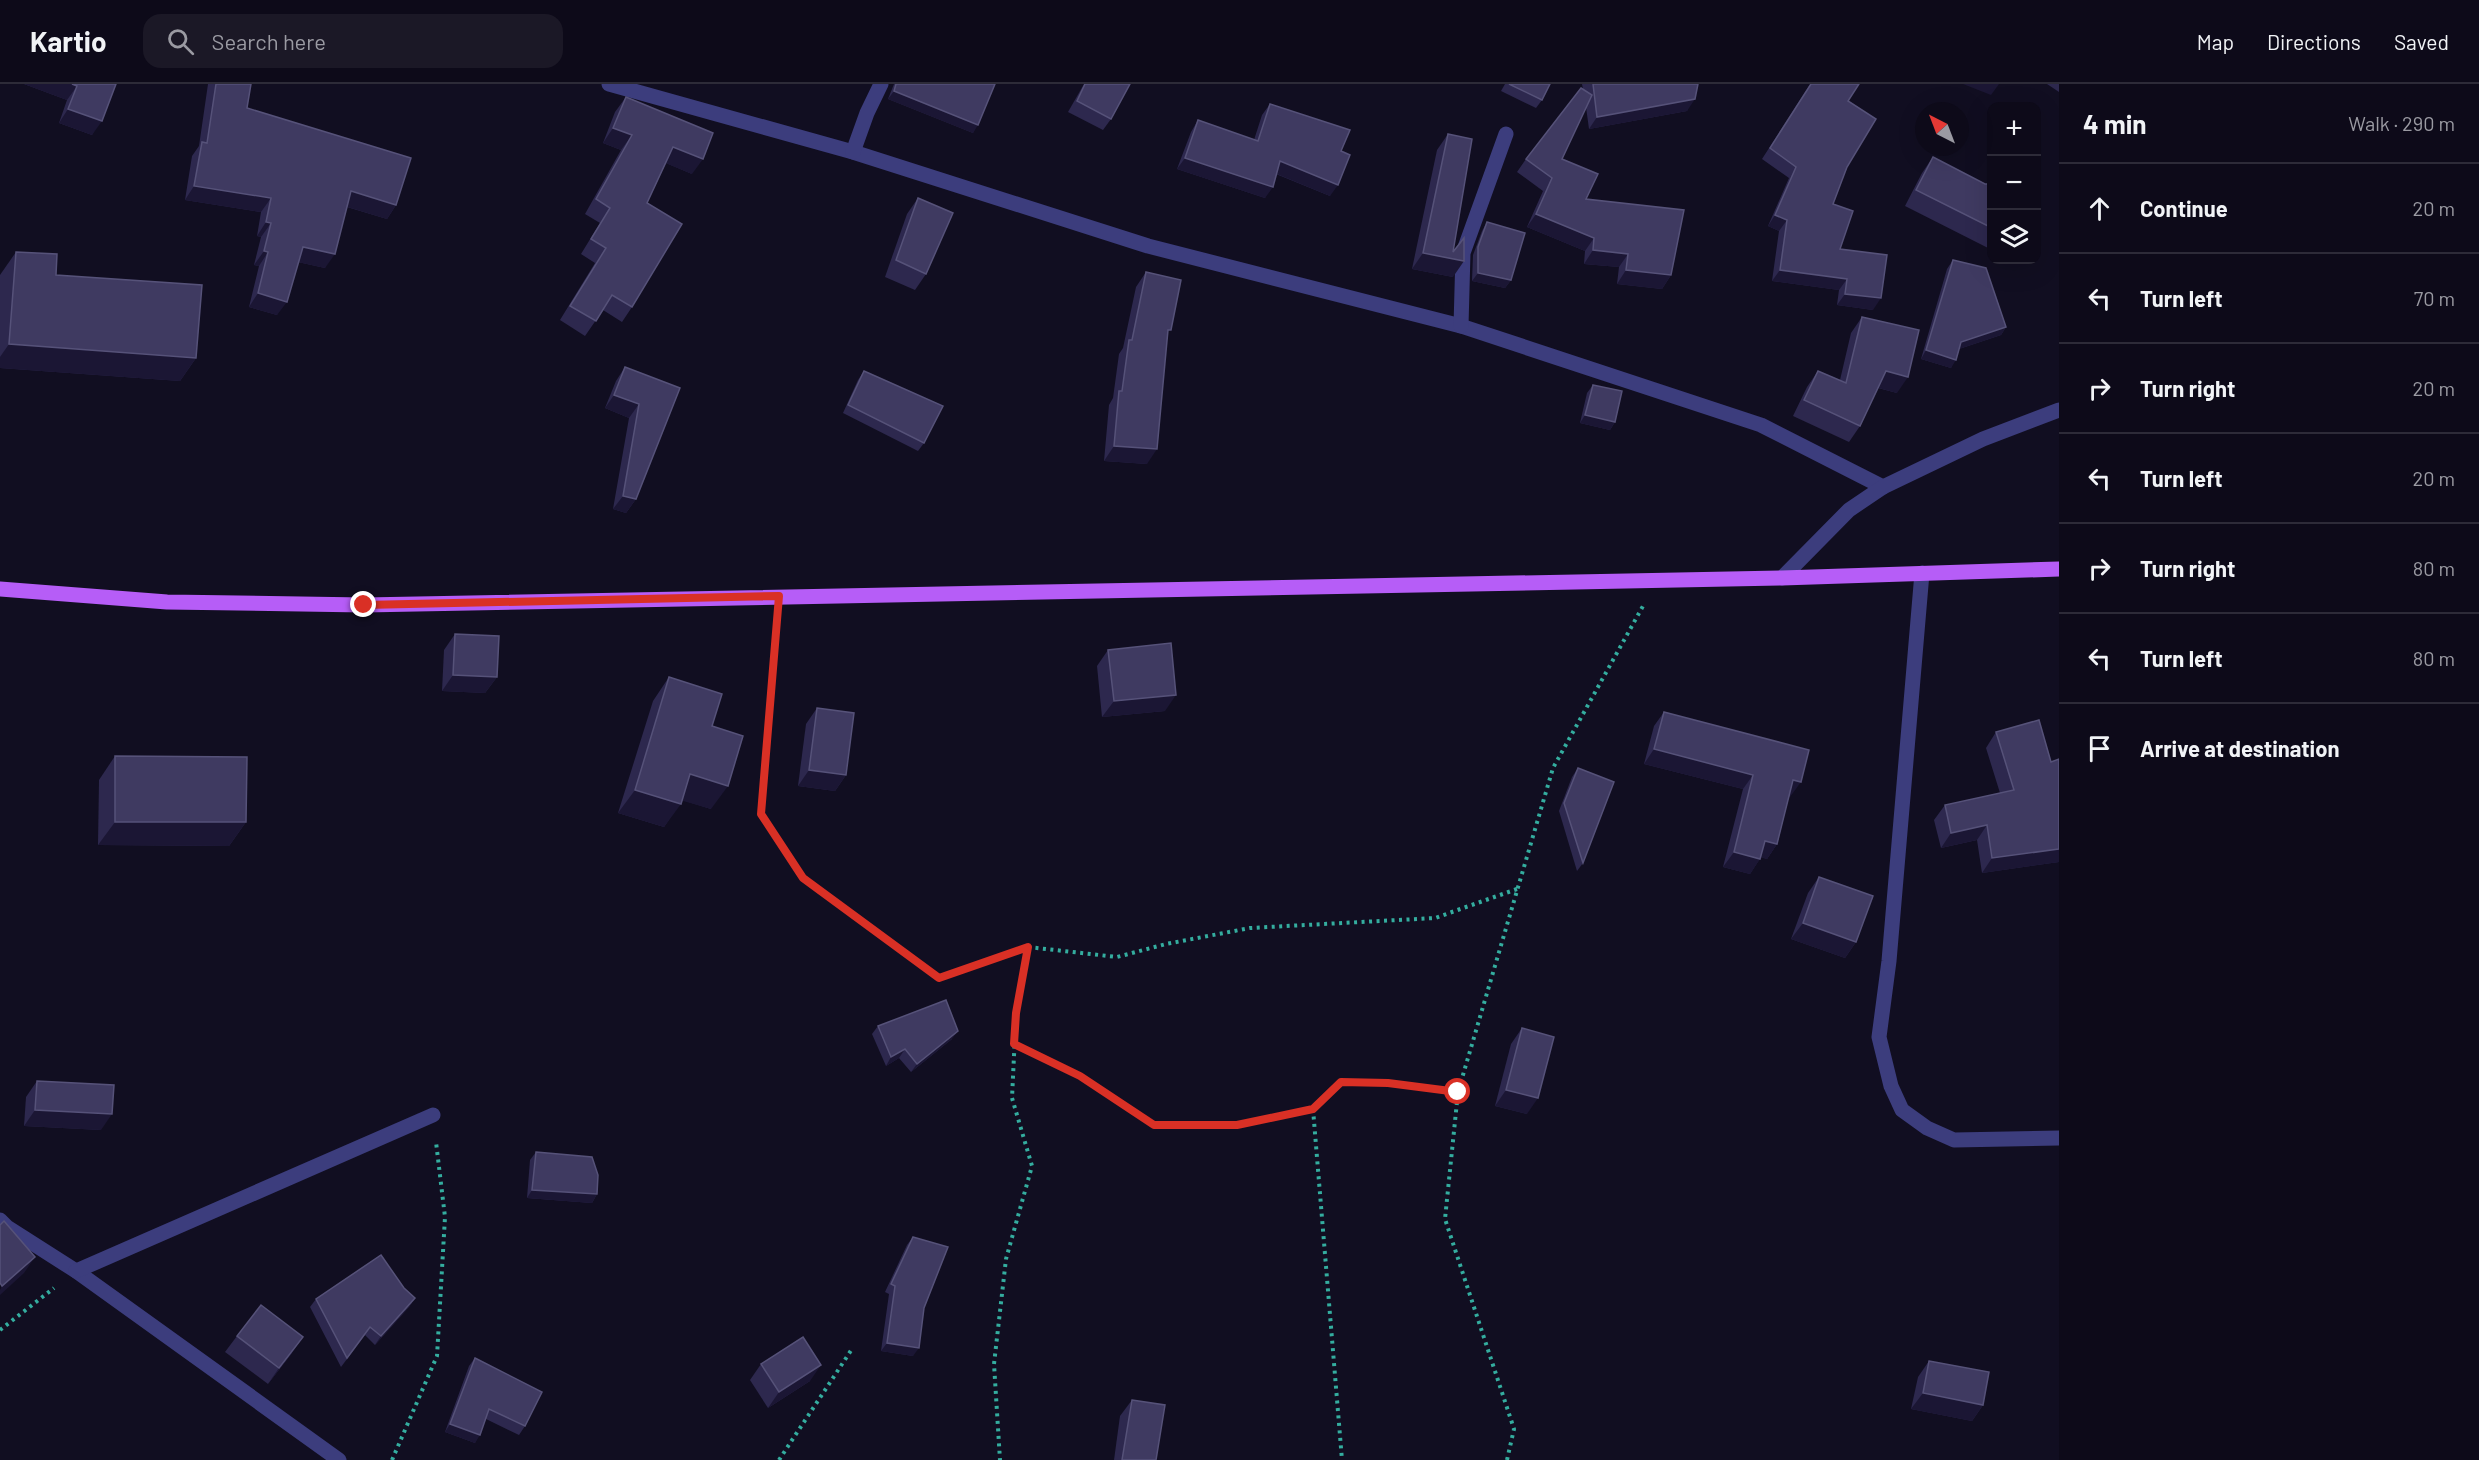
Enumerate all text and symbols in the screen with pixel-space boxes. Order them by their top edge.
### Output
search box [143,14,563,68]
text: Kartio [30,24,107,58]
icon: search [164,25,197,58]
text: Search here [212,28,326,54]
text: Map [2197,29,2234,54]
text: Directions [2267,29,2361,54]
text: Saved [2394,29,2449,54]
north arrow [1915,102,1969,156]
map controls [1987,102,2041,264]
button: + [1987,102,2041,156]
text: 4 min [2083,108,2147,139]
text: Walk · 290 m [2348,111,2455,135]
button: − [1987,156,2041,210]
icon: ahead [2083,192,2116,225]
text: Continue [2140,195,2228,221]
text: 20 m [2412,196,2455,220]
button: layers [1987,210,2041,264]
icon: left [2083,282,2116,315]
text: Turn left [2140,285,2223,311]
text: 70 m [2414,286,2455,310]
icon: right [2083,372,2116,405]
text: Turn right [2140,375,2235,401]
text: 20 m [2412,376,2455,400]
icon: left [2083,462,2116,495]
text: Turn left [2140,465,2223,491]
text: 20 m [2412,466,2455,490]
icon: right [2083,552,2116,585]
text: Turn right [2140,555,2235,581]
text: 80 m [2413,556,2455,580]
route end [350,591,376,617]
icon: left [2083,642,2116,675]
text: Turn left [2140,645,2223,671]
text: 80 m [2413,646,2455,670]
icon: arrive [2083,732,2116,765]
text: Arrive at destination [2140,735,2339,761]
route start [1444,1078,1470,1104]

